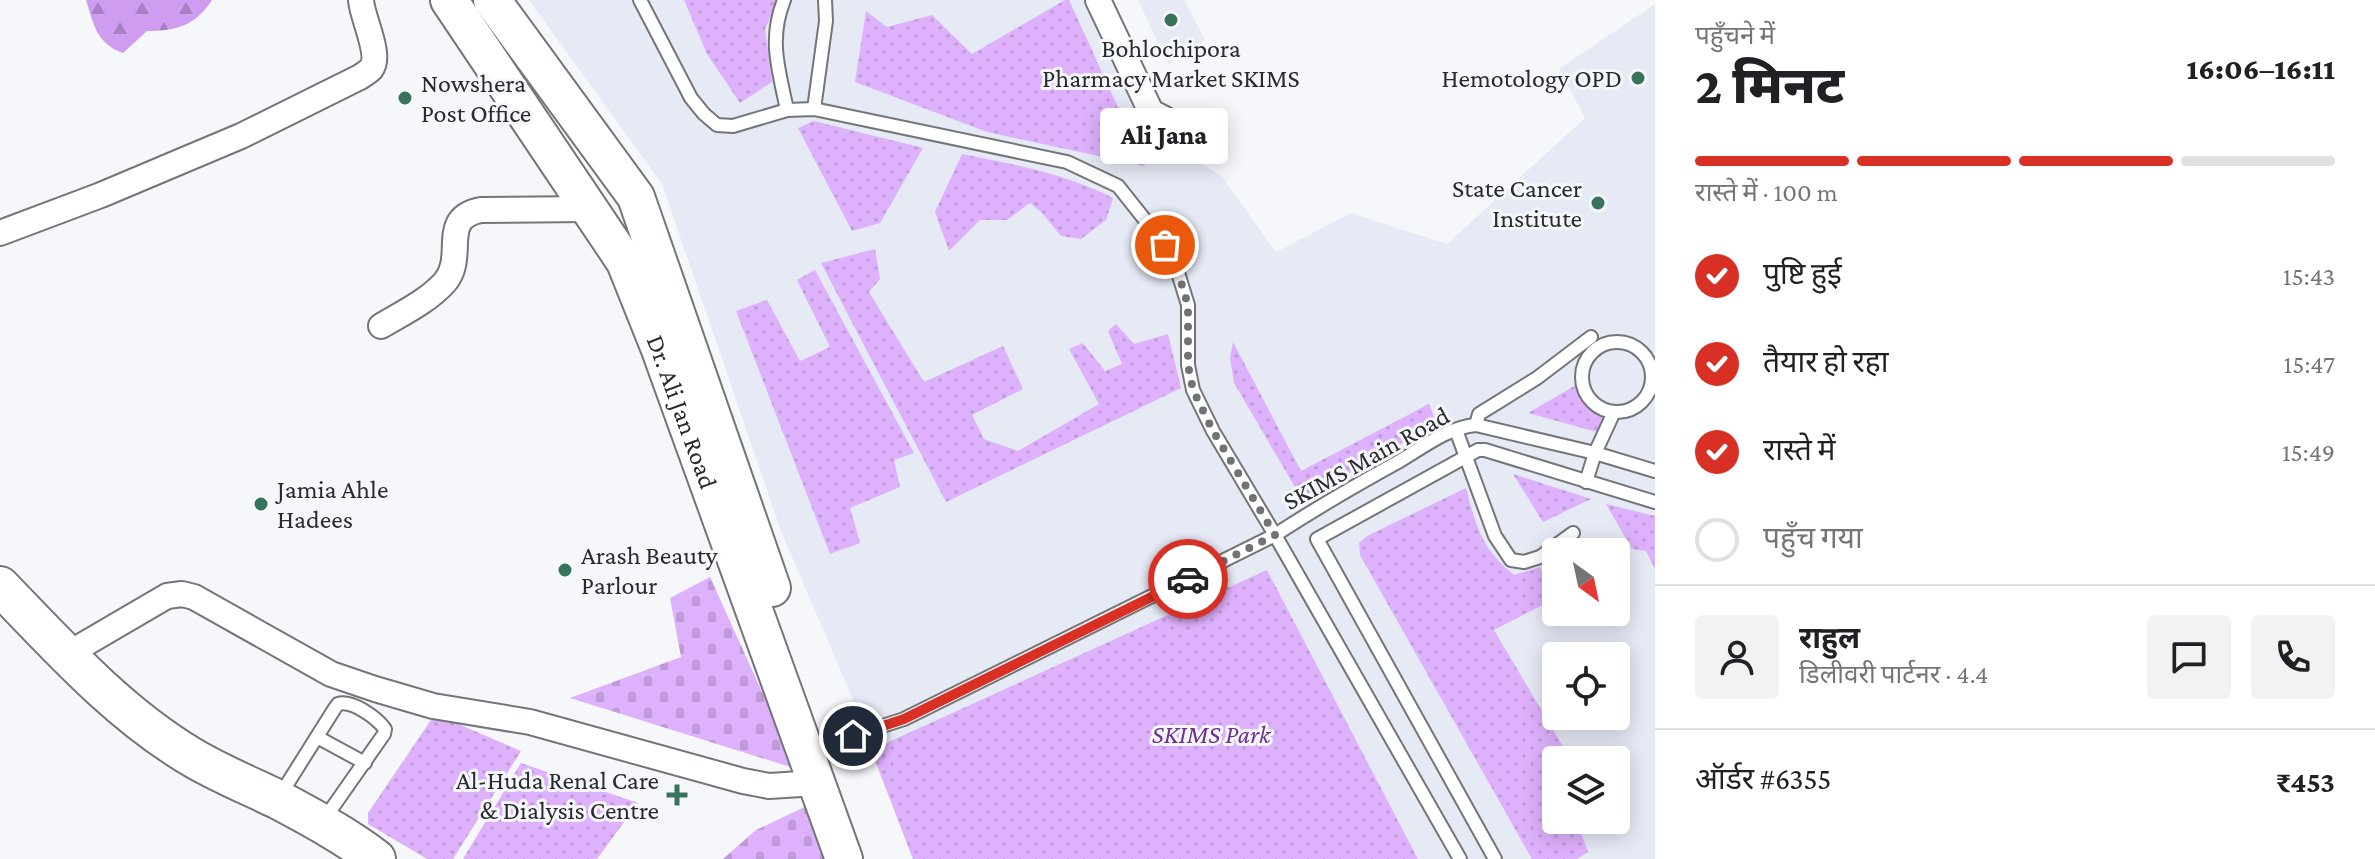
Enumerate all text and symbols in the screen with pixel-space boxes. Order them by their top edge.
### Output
marker: Bohlochipora Pharmacy Market SKIMS [1162,11,1180,29]
text: पहुँचने में [1695,21,1775,50]
place label: Bohlochipora Pharmacy Market SKIMS [1042,34,1300,93]
text: 16:06–16:11 [2187,52,2335,85]
text: 2 मिनट [1695,56,1844,114]
place label: Hemotology OPD [1441,64,1622,93]
place label: Nowshera Post Office [421,69,531,128]
marker: Hemotology OPD [1629,69,1647,87]
marker: Nowshera Post Office [396,89,414,107]
callout: Ali Jana [1101,109,1229,165]
text: Ali Jana [1121,121,1207,150]
place label: State Cancer Institute [1452,174,1582,233]
text: रास्ते में · 100 m [1695,178,1838,207]
marker: State Cancer Institute [1589,194,1607,212]
pin [1131,211,1199,279]
icon: bag [1143,223,1187,267]
icon: check [1695,254,1739,298]
text: पुष्टि हुई [1763,257,1842,290]
text: 15:43 [2283,262,2335,291]
street label: Dr. Ali Jan Road [641,331,723,493]
icon: check [1695,342,1739,386]
text: तैयार हो रहा [1763,345,1888,378]
text: 15:47 [2284,350,2335,379]
street label: SKIMS Main Road [1278,401,1455,516]
icon: check [1695,430,1739,474]
text: रास्ते में [1763,433,1835,466]
text: 15:49 [2282,438,2335,467]
place label: Jamia Ahle Hadees [275,475,388,534]
marker: Jamia Ahle Hadees [252,495,270,513]
text: पहुँच गया [1763,521,1863,554]
north arrow [1542,538,1630,626]
map controls [1542,538,1630,834]
courier [1148,539,1228,619]
place label: Arash Beauty Parlour [581,541,718,600]
icon: car [1166,557,1210,601]
marker: Arash Beauty Parlour [556,561,574,579]
button: person [1695,615,1779,699]
button: chat [2147,615,2231,699]
button: phone [2251,615,2335,699]
text: राहुल [1799,621,1860,654]
button: locate [1542,642,1630,730]
text: डिलीवरी पार्टनर · 4.4 [1799,660,1988,689]
pin [819,702,887,770]
icon: home [831,714,875,758]
park label: SKIMS Park [1152,720,1272,749]
button: layers [1542,746,1630,834]
text: ऑर्डर #6355 [1695,762,1832,795]
text: ₹453 [2276,765,2335,798]
place label: Al-Huda Renal Care & Dialysis Centre [456,766,659,825]
marker: Al-Huda Renal Care & Dialysis Centre [666,784,688,806]

